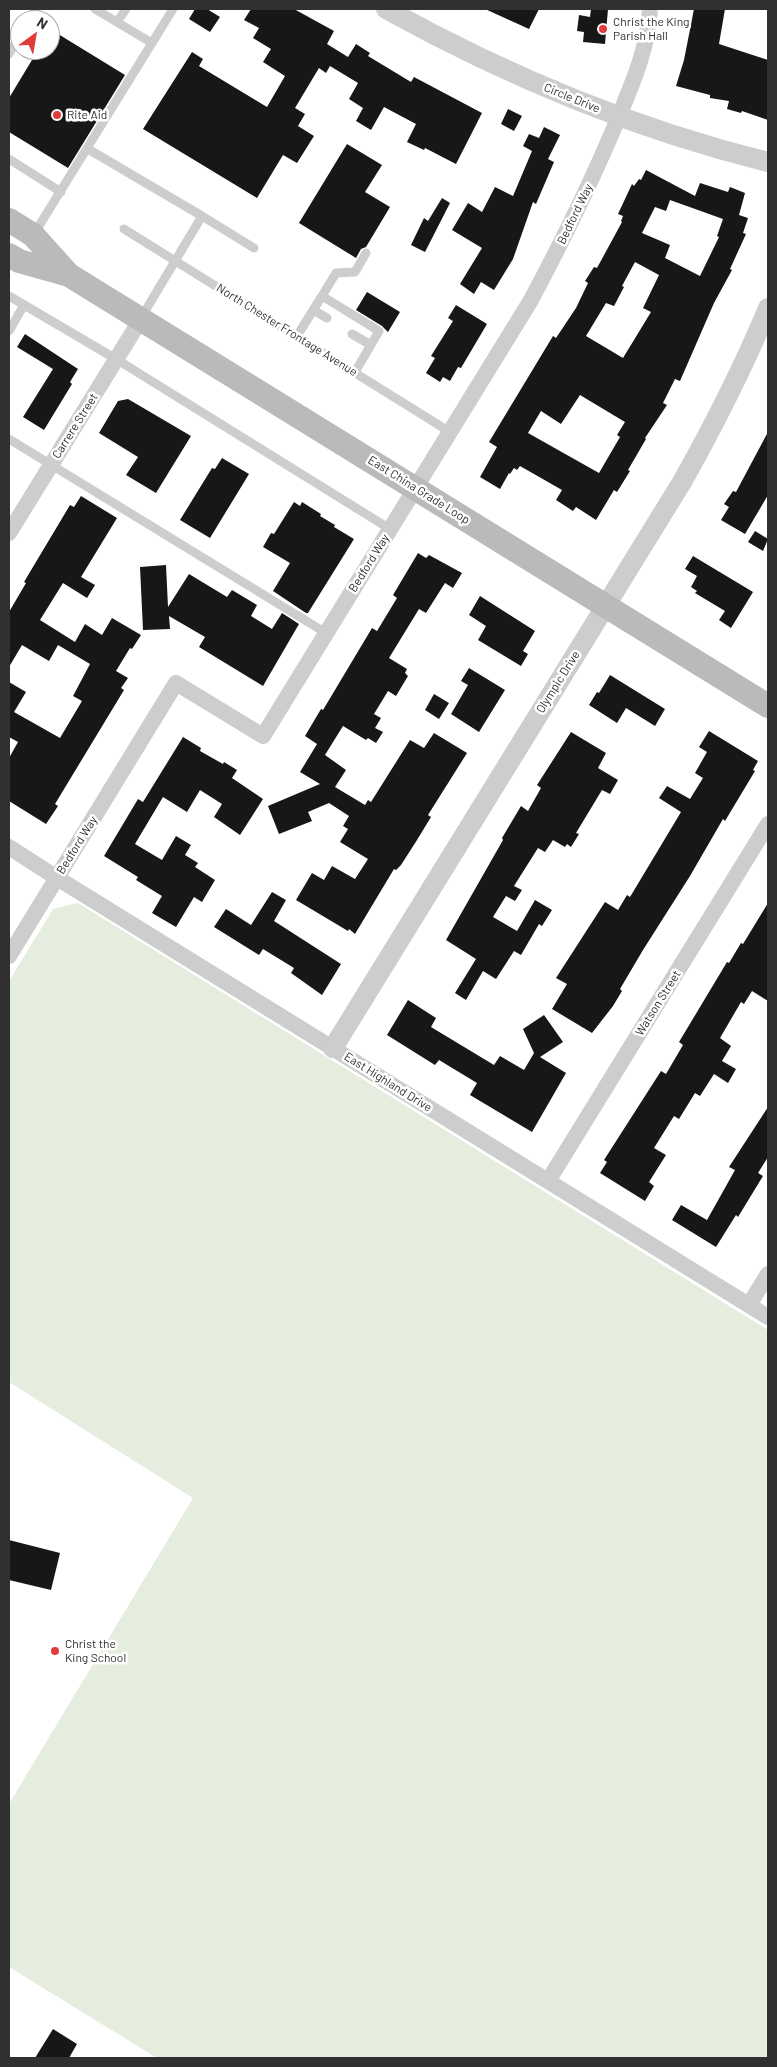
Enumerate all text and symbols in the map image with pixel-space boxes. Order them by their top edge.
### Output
north arrow [10,10,60,60]
text: N [34,13,51,32]
place label: Christ the King Parish Hall [613,15,690,43]
marker: Christ the King Parish Hall [597,23,609,35]
street label: Circle Drive [542,80,602,116]
place label: Rite Aid [67,108,107,122]
marker: Rite Aid [51,109,63,121]
street label: Bedford Way [554,181,596,247]
street label: North Chester Frontage Avenue [214,281,360,379]
street label: Carrere Street [49,391,101,461]
street label: East China Grade Loop [365,453,473,527]
street label: Bedford Way [346,531,392,595]
street label: Olympic Drive [533,648,583,716]
street label: Bedford Way [54,813,100,877]
street label: Watson Street [632,968,684,1038]
street label: East Highland Drive [341,1049,435,1115]
place label: Christ the King School [65,1637,126,1665]
marker: Christ the King School [49,1645,61,1657]

